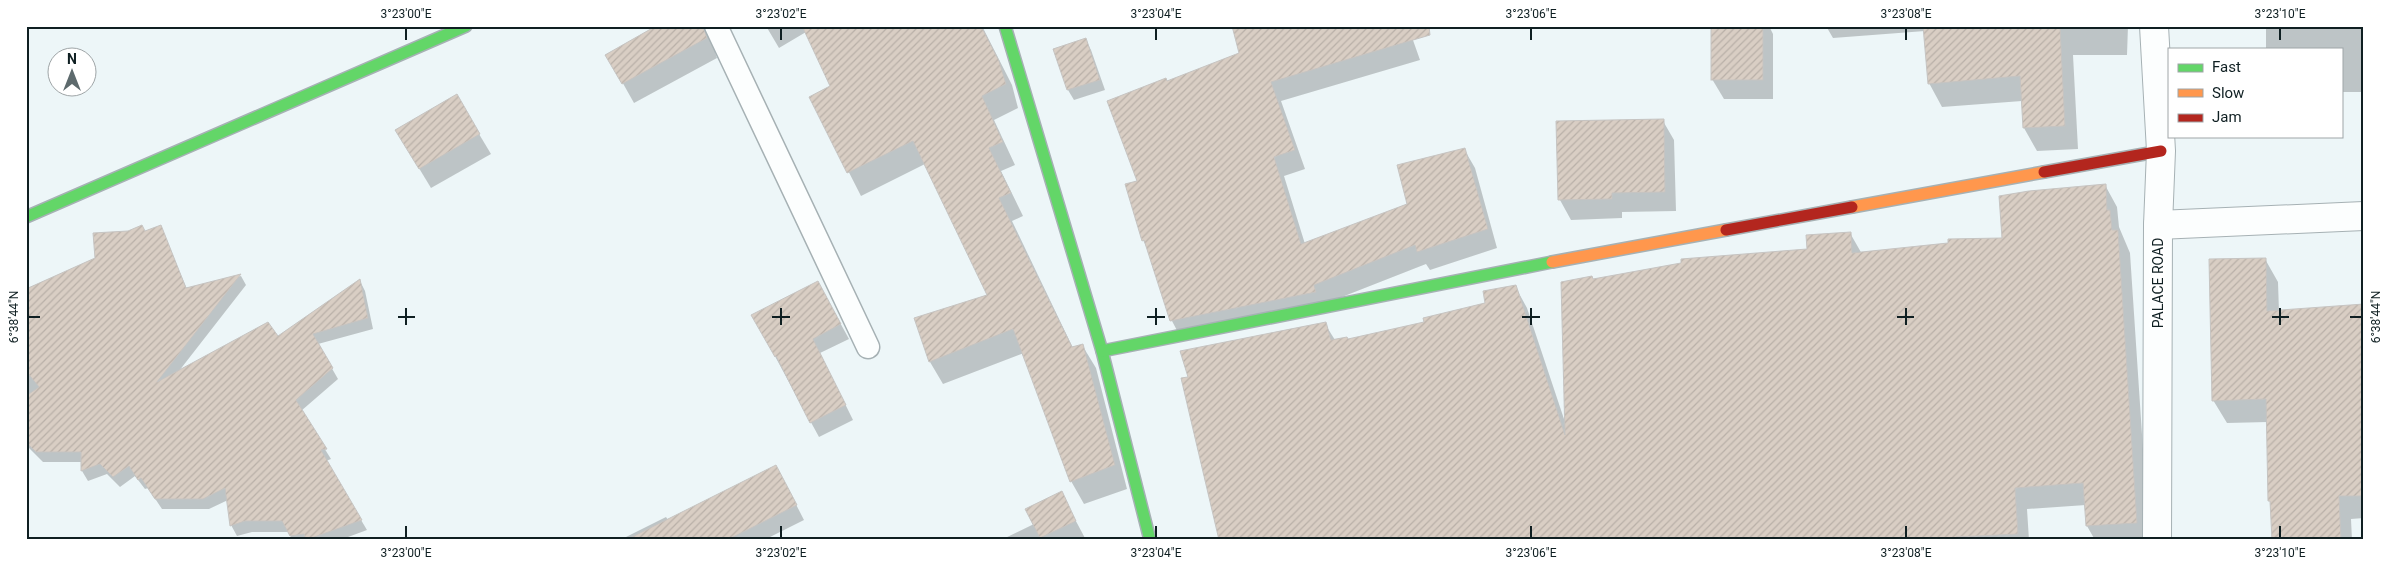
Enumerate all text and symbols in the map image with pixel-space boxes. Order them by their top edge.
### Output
text: 3°23'00"E [381,7,432,21]
text: 3°23'02"E [756,7,807,21]
text: 3°23'04"E [1131,7,1182,21]
text: 3°23'06"E [1506,7,1557,21]
text: 3°23'08"E [1881,7,1932,21]
text: 3°23'10"E [2255,7,2306,21]
north arrow [48,48,98,98]
legend [2168,48,2342,138]
text: N [67,51,77,67]
text: Fast [2212,58,2241,76]
text: Slow [2212,84,2244,102]
text: Jam [2212,108,2242,126]
street label: PALACE ROAD [2150,238,2166,328]
text: 6°38'44"N [7,291,21,343]
text: 6°38'44"N [2369,291,2383,343]
text: 3°23'00"E [381,546,432,560]
text: 3°23'02"E [756,546,807,560]
text: 3°23'04"E [1131,546,1182,560]
text: 3°23'06"E [1506,546,1557,560]
text: 3°23'08"E [1881,546,1932,560]
text: 3°23'10"E [2255,546,2306,560]

